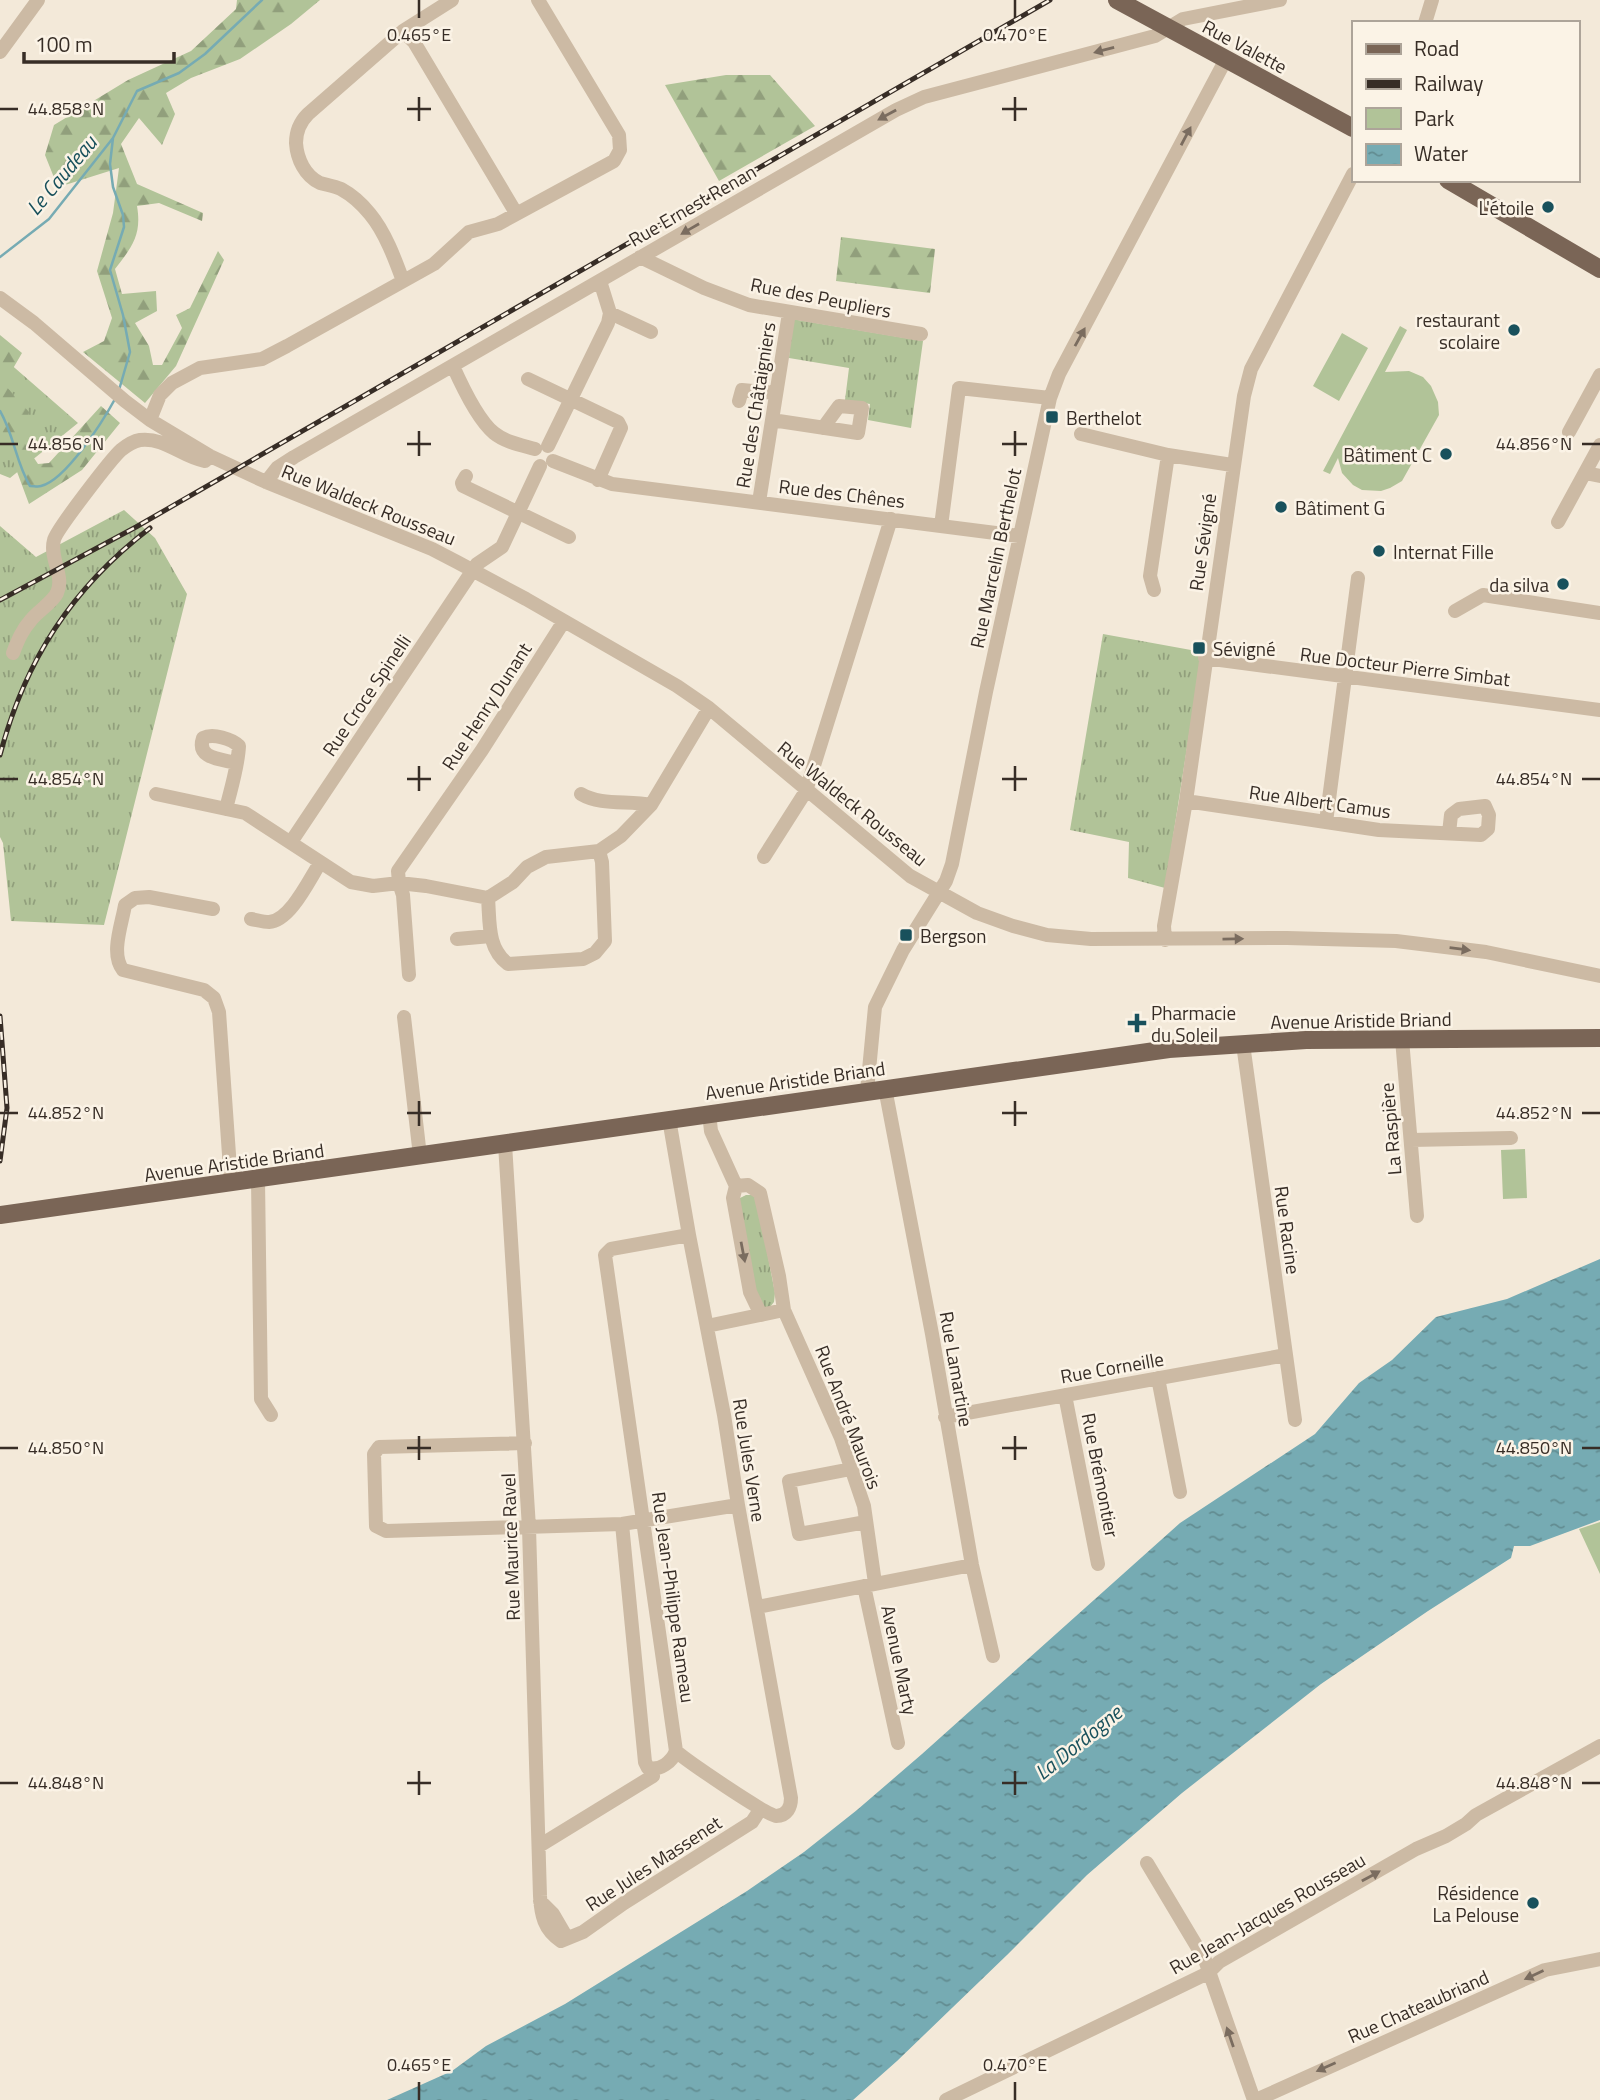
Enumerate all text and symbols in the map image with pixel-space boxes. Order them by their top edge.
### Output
street label: Rue Valette [1197,11,1293,81]
scale bar [24,21,175,65]
text: 0.465°E [387,21,451,48]
text: 0.470°E [983,21,1047,48]
legend [1352,21,1579,182]
text: 100 m [35,28,92,60]
text: Road [1414,32,1459,64]
one-way arrow [1093,45,1115,56]
text: Railway [1414,67,1483,99]
text: 44.858°N [28,95,104,122]
text: Park [1414,102,1454,134]
one-way arrow [877,109,896,121]
one-way arrow [1180,126,1192,146]
water label: Le Caudeau [18,127,105,222]
text: Water [1414,137,1468,169]
street label: Rue Ernest Renan [623,157,761,253]
place label: L'étoile [1479,193,1534,222]
marker: L'étoile [1540,199,1556,215]
one-way arrow [680,223,699,235]
street label: Rue des Peupliers [748,269,894,325]
place label: restaurant scolaire [1416,305,1500,356]
street label: Rue des Châtaigniers [728,320,782,490]
marker: restaurant scolaire [1506,322,1522,338]
one-way arrow [1074,327,1086,347]
place label: Berthelot [1066,403,1142,432]
marker: Berthelot [1044,409,1060,425]
text: 44.856°N [28,430,104,457]
text: 44.856°N [1496,430,1572,457]
place label: Bâtiment C [1343,440,1432,469]
marker: Bâtiment C [1438,446,1454,462]
street label: Rue Waldeck Rousseau [277,456,461,552]
street label: Rue Marcelin Berthelot [962,465,1028,651]
street label: Rue des Chênes [777,471,907,515]
street label: Rue Sévigné [1181,491,1223,593]
place label: Bâtiment G [1295,493,1385,522]
marker: Bâtiment G [1273,499,1289,515]
place label: Internat Fille [1393,537,1494,566]
marker: Internat Fille [1371,543,1387,559]
place label: da silva [1489,570,1549,599]
marker: da silva [1555,576,1571,592]
street label: Rue Croce Spinelli [314,628,418,762]
place label: Sévigné [1213,634,1276,663]
street label: Rue Henry Dunant [434,636,538,775]
street label: Rue Docteur Pierre Simbat [1298,639,1512,693]
marker: Sévigné [1191,640,1207,656]
street label: Rue Waldeck Rousseau [772,733,934,873]
text: 44.854°N [28,765,104,792]
text: 44.854°N [1496,765,1572,792]
street label: Rue Albert Camus [1247,777,1393,825]
place label: Bergson [920,921,987,950]
marker: Bergson [898,927,914,943]
one-way arrow [1222,933,1244,945]
one-way arrow [1449,943,1471,954]
place label: Pharmacie du Soleil [1151,998,1236,1049]
street label: Avenue Aristide Briand [1270,1004,1452,1036]
marker: Pharmacie du Soleil [1129,1015,1145,1031]
street label: Avenue Aristide Briand [703,1053,887,1107]
street label: La Raspière [1372,1082,1408,1176]
text: 44.852°N [28,1099,104,1126]
text: 44.852°N [1496,1099,1572,1126]
street label: Avenue Aristide Briand [142,1135,326,1189]
street label: Rue Racine [1267,1184,1309,1276]
one-way arrow [738,1241,749,1263]
street label: Rue Lamartine [933,1309,981,1429]
street label: Rue André Maurois [808,1341,890,1493]
street label: Rue Corneille [1058,1344,1166,1390]
street label: Rue Jules Verne [726,1396,774,1524]
street label: Rue Brémontier [1075,1410,1127,1540]
text: 44.850°N [28,1434,104,1461]
text: 44.850°N [1496,1434,1572,1461]
street label: Rue Maurice Ravel [493,1473,527,1621]
street label: Rue Jean-Philippe Rameau [645,1490,703,1704]
street label: Avenue Marty [874,1602,926,1718]
water label: La Dordogne [1027,1696,1130,1787]
text: 44.848°N [28,1769,104,1796]
text: 44.848°N [1496,1769,1572,1796]
street label: Rue Jules Massenet [579,1808,727,1918]
street label: Rue Jean-Jacques Rousseau [1163,1845,1371,1981]
one-way arrow [1361,1870,1381,1882]
place label: Résidence La Pelouse [1432,1878,1519,1929]
marker: Résidence La Pelouse [1525,1895,1541,1911]
street label: Rue Chateaubriand [1343,1962,1493,2050]
one-way arrow [1524,1969,1544,1981]
one-way arrow [1224,2026,1235,2047]
text: 0.465°E [387,2051,451,2078]
text: 0.470°E [983,2051,1047,2078]
one-way arrow [1316,2061,1336,2073]

